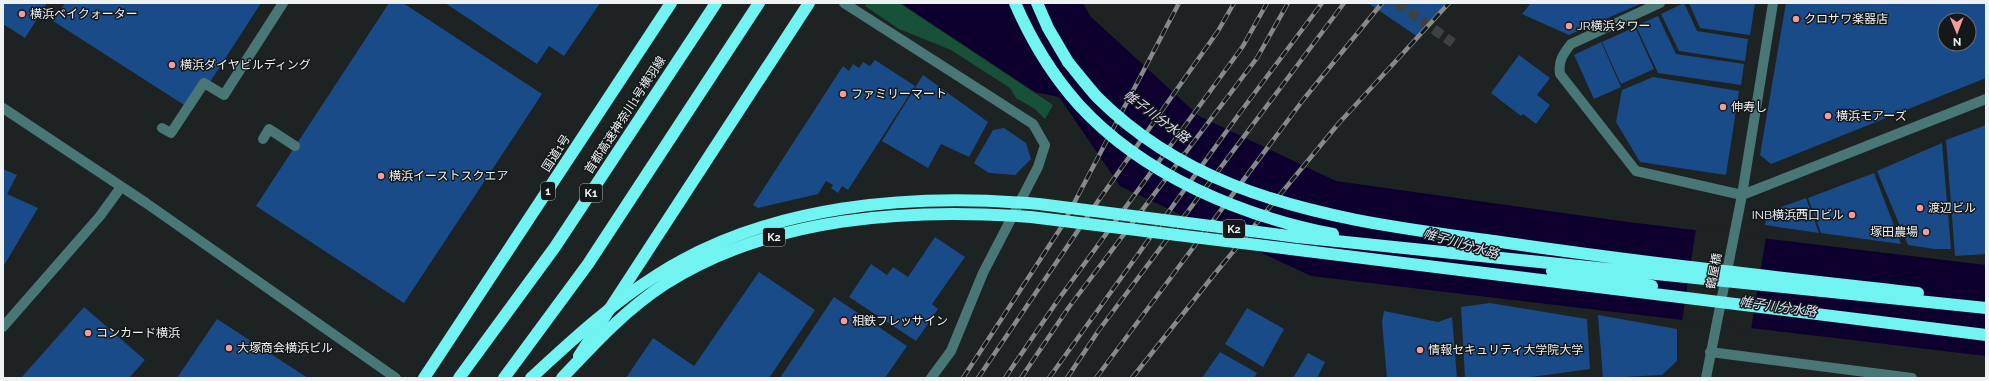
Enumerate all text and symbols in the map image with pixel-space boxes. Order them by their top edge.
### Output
place label: 横浜ベイクォーター [30,7,138,21]
marker: 横浜ベイクォーター [17,9,27,19]
place label: クロサワ楽器店 [1804,12,1888,26]
north arrow [1937,12,1977,52]
marker: クロサワ楽器店 [1791,14,1801,24]
place label: JR横浜タワー [1577,19,1651,33]
marker: JR横浜タワー [1564,21,1574,31]
text: N [1953,35,1961,48]
street label: 首都高速神奈川1号横羽線 [582,54,668,176]
place label: 横浜ダイヤビルディング [180,58,311,72]
marker: 横浜ダイヤビルディング [167,60,177,70]
place label: ファミリーマート [851,87,947,101]
water label: 帷子川分水路 [1121,87,1193,146]
marker: ファミリーマート [838,89,848,99]
place label: 伸寿し [1731,100,1767,114]
marker: 伸寿し [1718,102,1728,112]
place label: 横浜モアーズ [1836,109,1907,123]
marker: 横浜モアーズ [1823,111,1833,121]
street label: 国道1号 [539,132,573,174]
place label: 横浜イーストスクエア [389,169,508,183]
marker: 横浜イーストスクエア [376,171,386,181]
road number: 1 [541,182,555,200]
road number: K1 [580,184,602,202]
place label: 渡辺ビル [1928,201,1976,215]
marker: 渡辺ビル [1915,203,1925,213]
place label: INB横浜西口ビル [1752,208,1844,222]
marker: INB横浜西口ビル [1847,210,1857,220]
road number: K2 [1223,220,1245,238]
place label: 塚田農場 [1870,225,1918,239]
water label: 帷子川分水路 [1421,226,1501,262]
marker: 塚田農場 [1921,227,1931,237]
road number: K2 [763,228,785,246]
street label: 鶴屋橋 [1704,252,1724,290]
water label: 帷子川分水路 [1738,294,1819,319]
place label: 相鉄フレッサイン [852,314,948,328]
marker: 相鉄フレッサイン [839,316,849,326]
place label: コンカード横浜 [96,326,180,340]
marker: コンカード横浜 [83,328,93,338]
place label: 大塚商会横浜ビル [237,341,333,355]
marker: 大塚商会横浜ビル [224,343,234,353]
place label: 情報セキュリティ大学院大学 [1428,343,1583,357]
marker: 情報セキュリティ大学院大学 [1415,345,1425,355]

